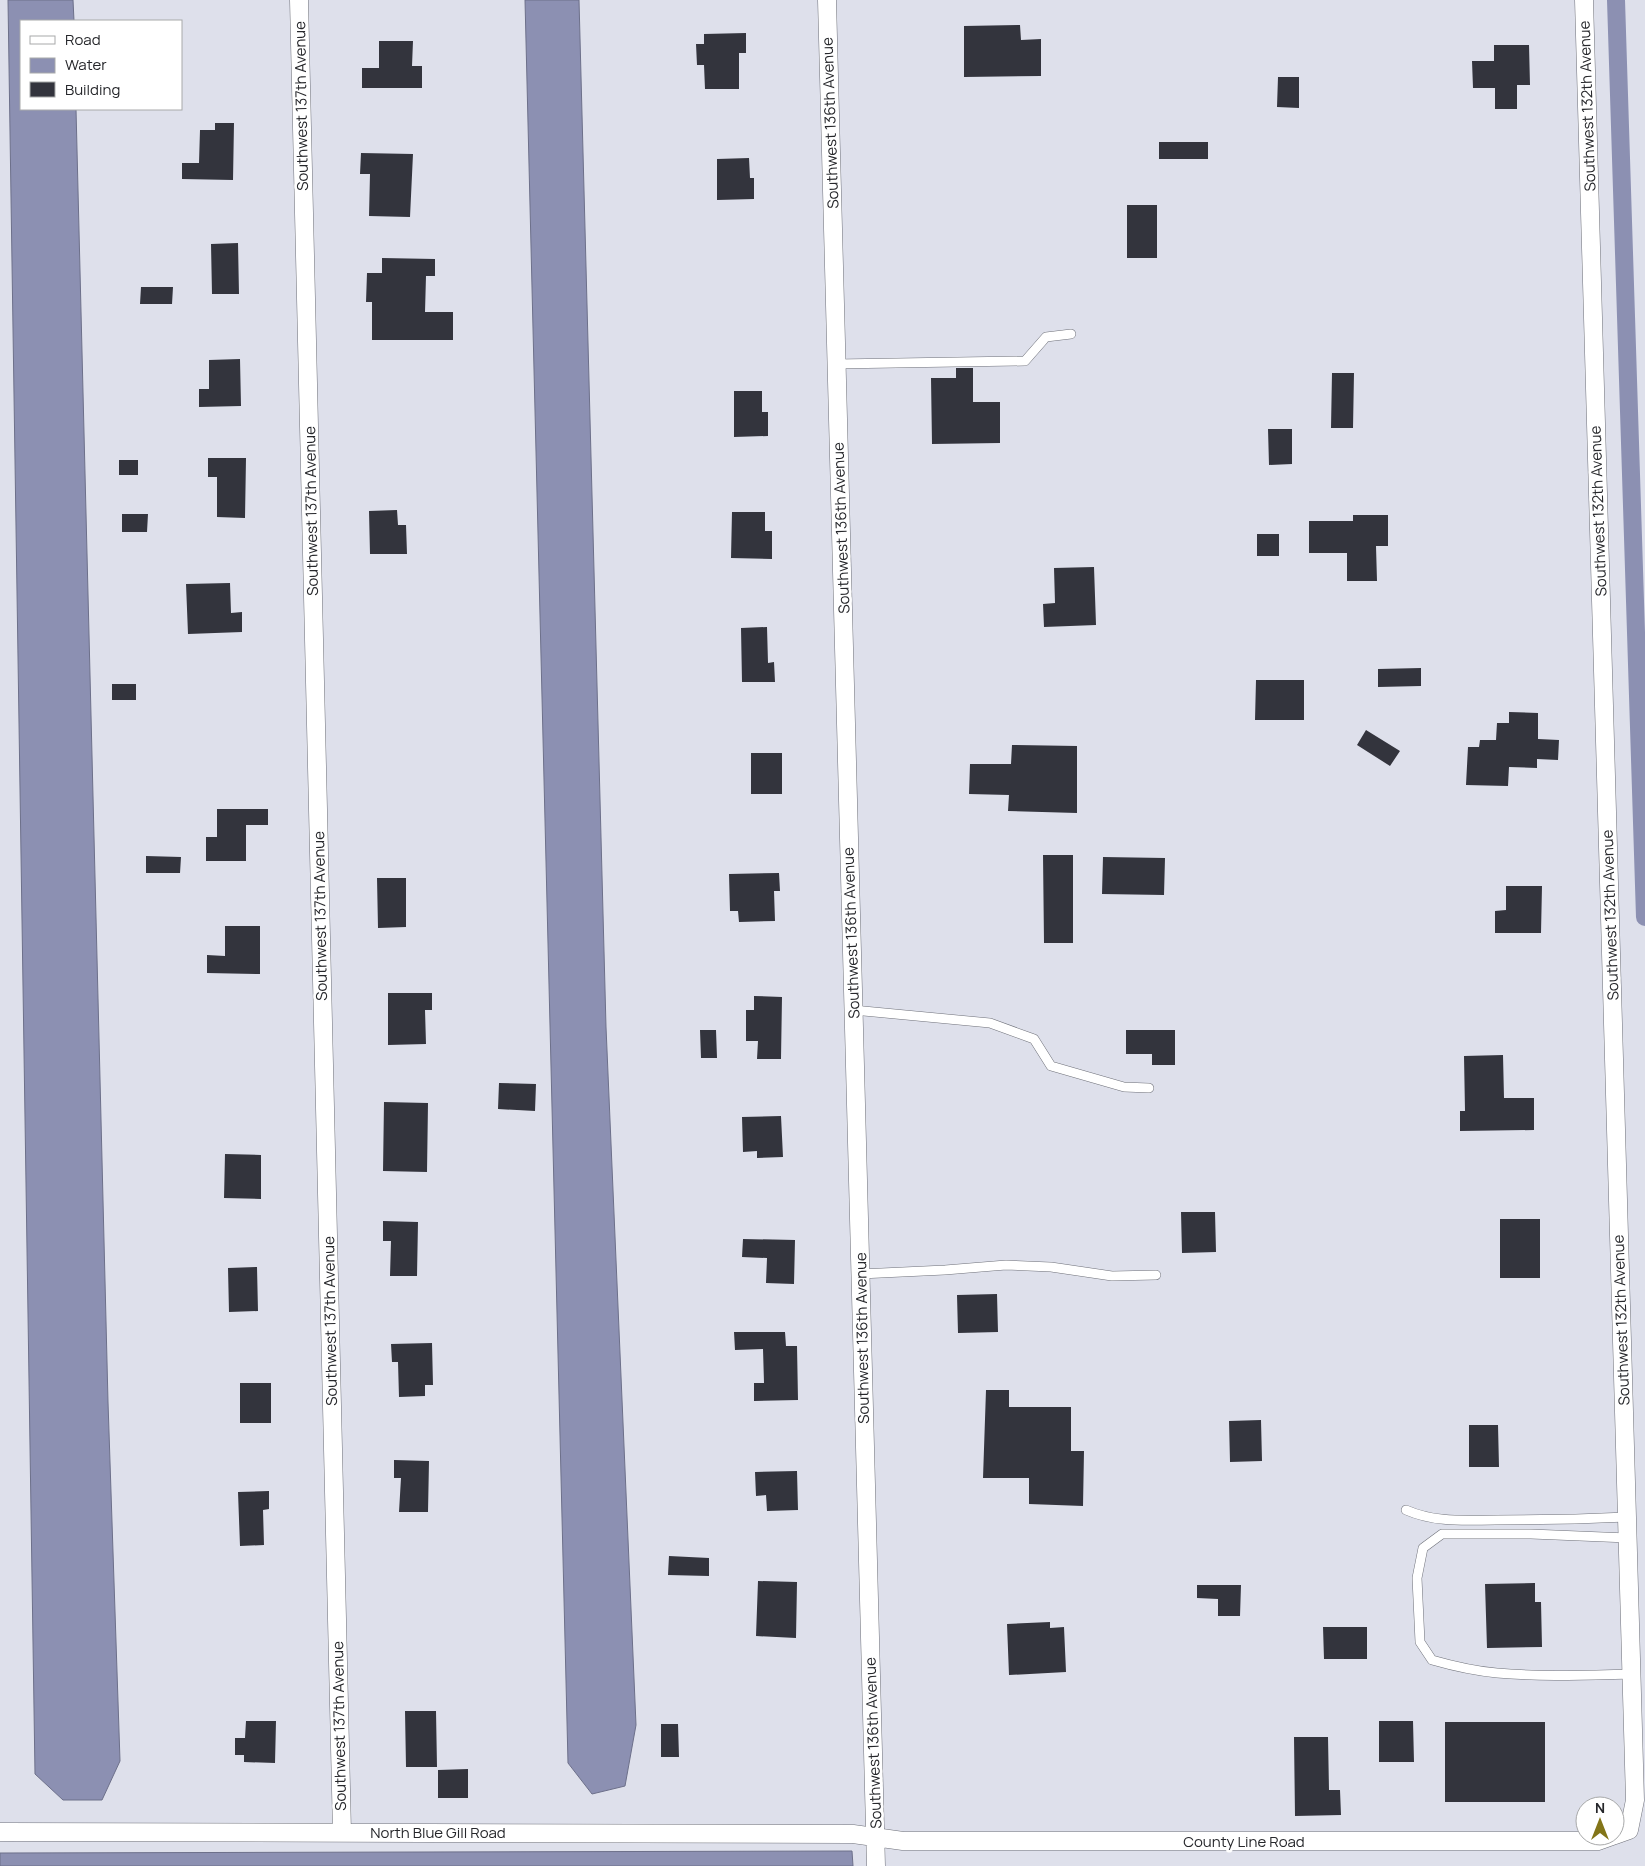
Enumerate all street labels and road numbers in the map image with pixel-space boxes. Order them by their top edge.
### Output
street label: Southwest 132th Avenue [1574,20,1600,192]
street label: Southwest 137th Avenue [289,21,313,191]
street label: Southwest 136th Avenue [817,37,843,209]
street label: Southwest 132th Avenue [1585,425,1611,597]
street label: Southwest 137th Avenue [299,426,323,596]
street label: Southwest 136th Avenue [828,442,854,614]
street label: Southwest 132th Avenue [1597,829,1623,1001]
street label: Southwest 137th Avenue [308,831,332,1001]
street label: Southwest 136th Avenue [838,847,864,1019]
street label: Southwest 132th Avenue [1608,1234,1634,1406]
street label: Southwest 137th Avenue [318,1236,342,1406]
street label: Southwest 136th Avenue [850,1252,874,1424]
street label: Southwest 137th Avenue [327,1641,351,1811]
street label: Southwest 136th Avenue [860,1657,886,1829]
street label: North Blue Gill Road [370,1822,506,1843]
street label: County Line Road [1183,1831,1305,1852]

